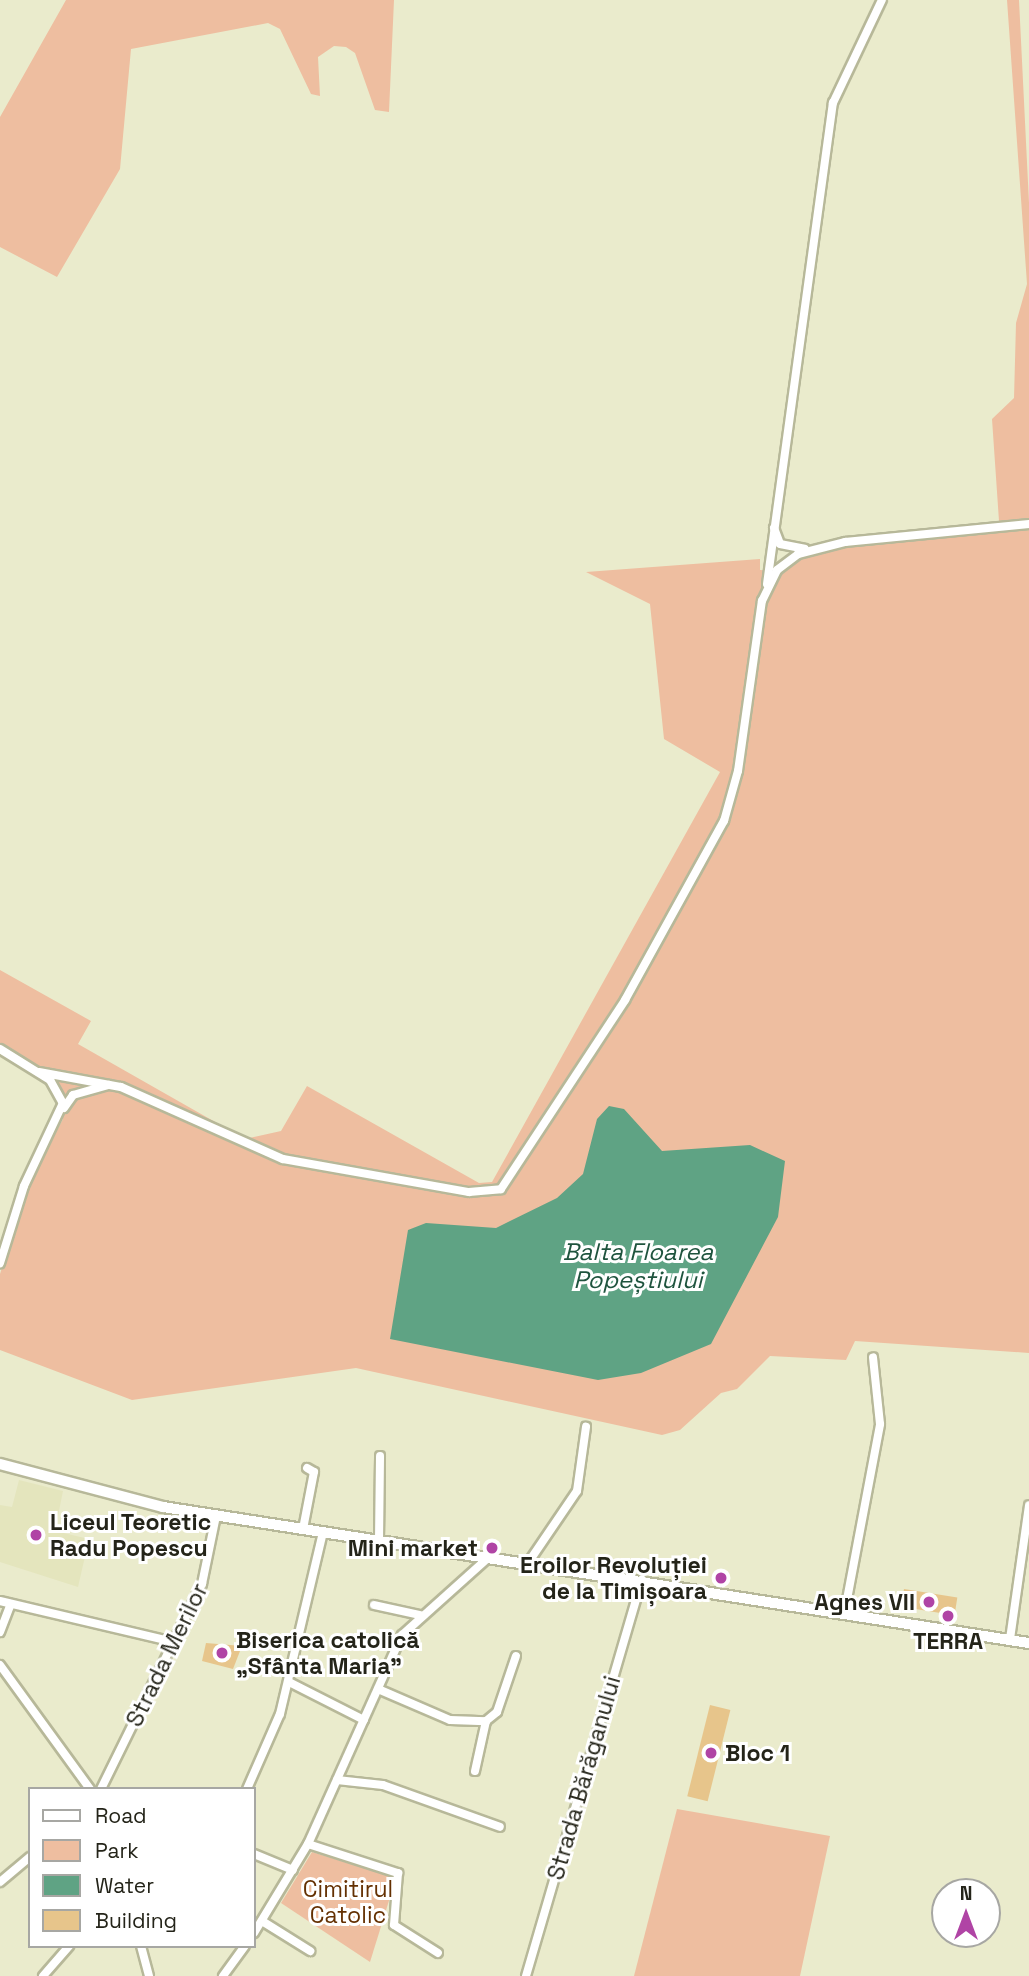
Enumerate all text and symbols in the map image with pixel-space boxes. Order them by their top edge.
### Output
water label: Balta Floarea Popeștiului [563,1238,713,1294]
place label: Liceul Teoretic Radu Popescu [50,1508,212,1562]
marker: Liceul Teoretic Radu Popescu [28,1527,44,1543]
place label: Mini market [348,1534,478,1562]
marker: Mini market [484,1540,500,1556]
place label: Eroilor Revoluției de la Timișoara [520,1551,707,1605]
marker: Eroilor Revoluției de la Timișoara [713,1570,729,1586]
street label: Strada Merilor [120,1579,214,1731]
place label: Agnes VII [814,1588,915,1616]
marker: Agnes VII [921,1594,937,1610]
marker: TERRA [940,1608,956,1624]
place label: Biserica catolică „Sfânta Maria” [236,1626,420,1680]
place label: TERRA [913,1627,983,1655]
marker: Biserica catolică „Sfânta Maria” [214,1645,230,1661]
street label: Strada Bărăganului [542,1673,626,1883]
place label: Bloc 1 [725,1739,790,1767]
marker: Bloc 1 [703,1745,719,1761]
legend [28,1787,256,1948]
text: Road [95,1802,147,1829]
text: Park [95,1837,139,1864]
text: Water [95,1872,154,1899]
park label: Cimitirul Catolic [303,1875,393,1929]
north arrow [931,1878,1001,1948]
text: N [960,1881,972,1906]
text: Building [95,1907,177,1934]

